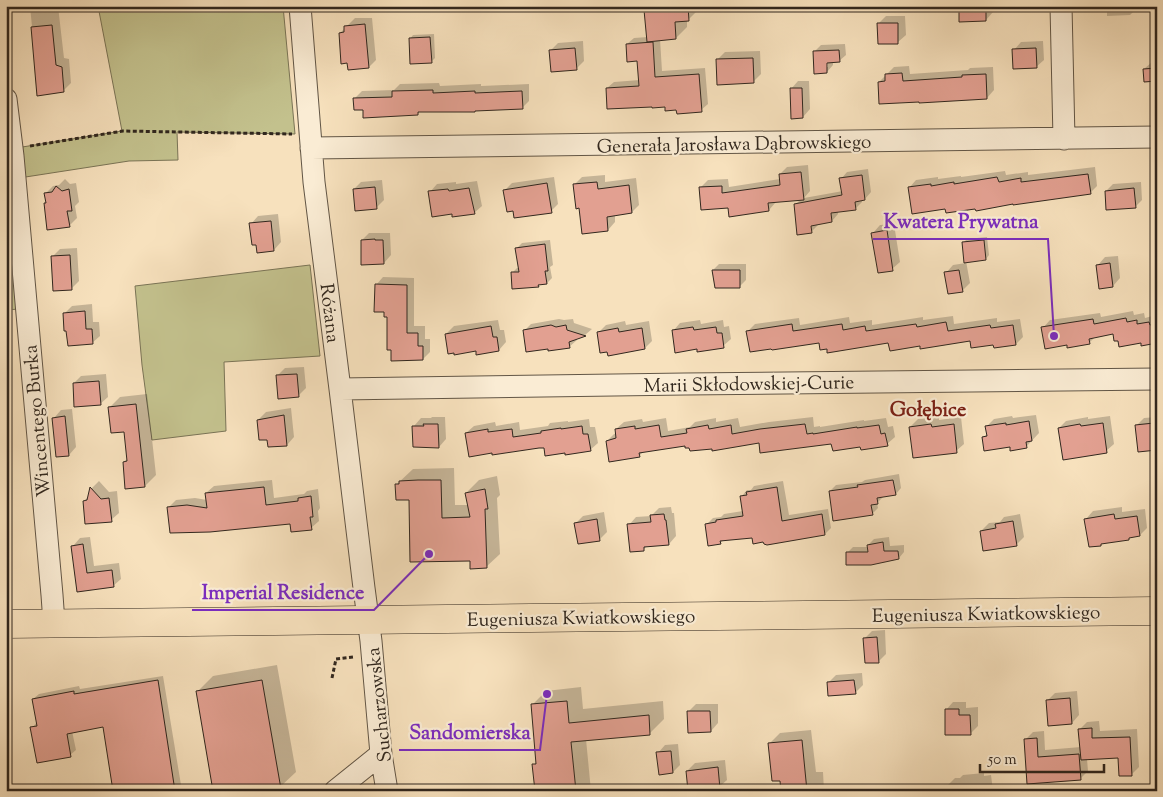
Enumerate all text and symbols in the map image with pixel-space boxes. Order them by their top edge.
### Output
street label: Generała Jarosława Dąbrowskiego [596,130,872,161]
callout: Kwatera Prywatna [873,204,1048,239]
text: Kwatera Prywatna [884,209,1039,238]
street label: Różana [311,282,346,345]
street label: Wincentego Burka [18,343,59,498]
street label: Marii Skłodowskiej-Curie [643,370,855,401]
district label: Gołębice [890,397,966,426]
callout: Imperial Residence [192,575,374,610]
text: Imperial Residence [202,580,364,609]
street label: Eugeniusza Kwiatkowskiego [872,600,1100,631]
street label: Eugeniusza Kwiatkowskiego [467,604,695,635]
street label: Sucharzowska [361,646,400,764]
callout: Sandomierska [399,715,540,750]
text: Sandomierska [409,720,532,749]
scale bar [980,742,1104,774]
text: 50 m [987,750,1017,771]

